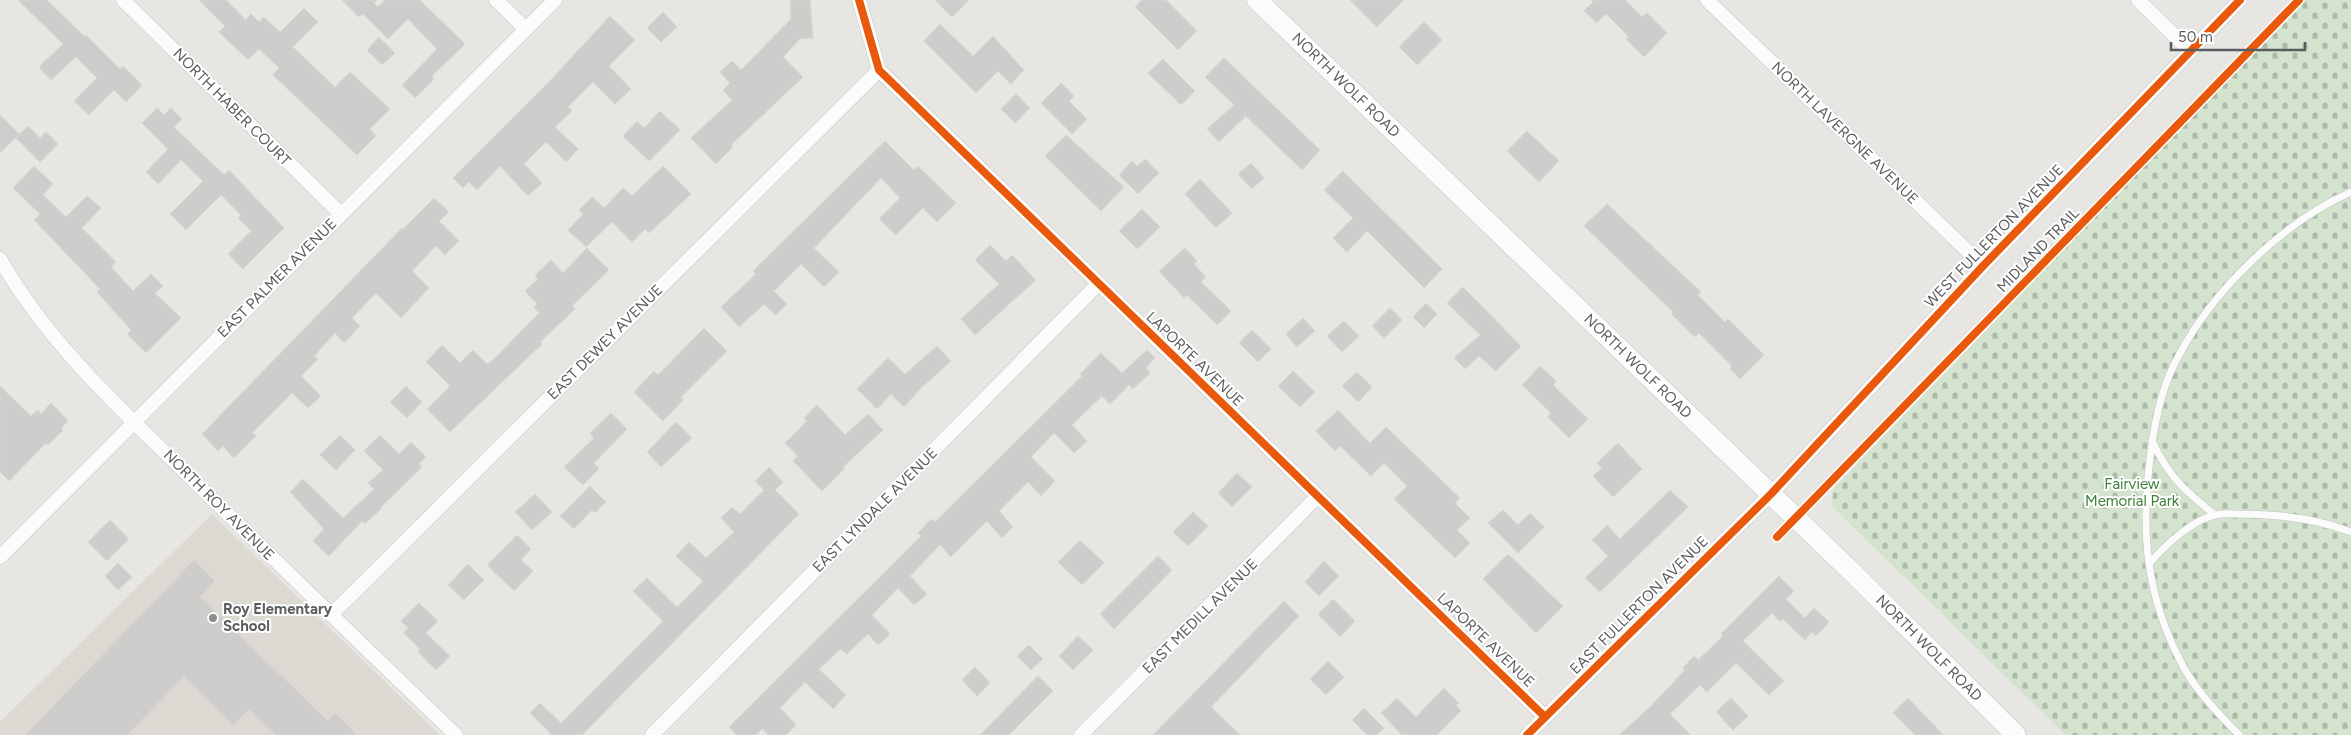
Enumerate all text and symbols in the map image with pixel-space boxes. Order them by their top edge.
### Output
scale bar [2171,20,2305,52]
text: 50 m [2178,28,2213,46]
street label: NORTH WOLF ROAD [1288,29,1404,141]
street label: NORTH HABER COURT [169,44,295,170]
street label: NORTH LAVERGNE AVENUE [1768,58,1922,208]
street label: WEST FULLERTON AVENUE [1921,161,2067,311]
street label: MIDLAND TRAIL [1993,204,2083,296]
street label: EAST PALMER AVENUE [214,215,340,341]
street label: EAST DEWEY AVENUE [544,281,666,403]
street label: LAPORTE AVENUE [1143,308,1247,410]
street label: NORTH WOLF ROAD [1580,310,1696,422]
street label: EAST LYNDALE AVENUE [809,444,941,576]
street label: NORTH ROY AVENUE [160,446,278,564]
park label: Fairview Memorial Park [2085,475,2180,510]
street label: EAST FULLERTON AVENUE [1566,532,1712,678]
street label: EAST MEDILL AVENUE [1139,555,1261,677]
street label: LAPORTE AVENUE [1434,589,1538,691]
street label: NORTH WOLF ROAD [1872,591,1986,705]
place label: Roy Elementary School [223,600,333,635]
marker: Roy Elementary School [207,612,219,624]

